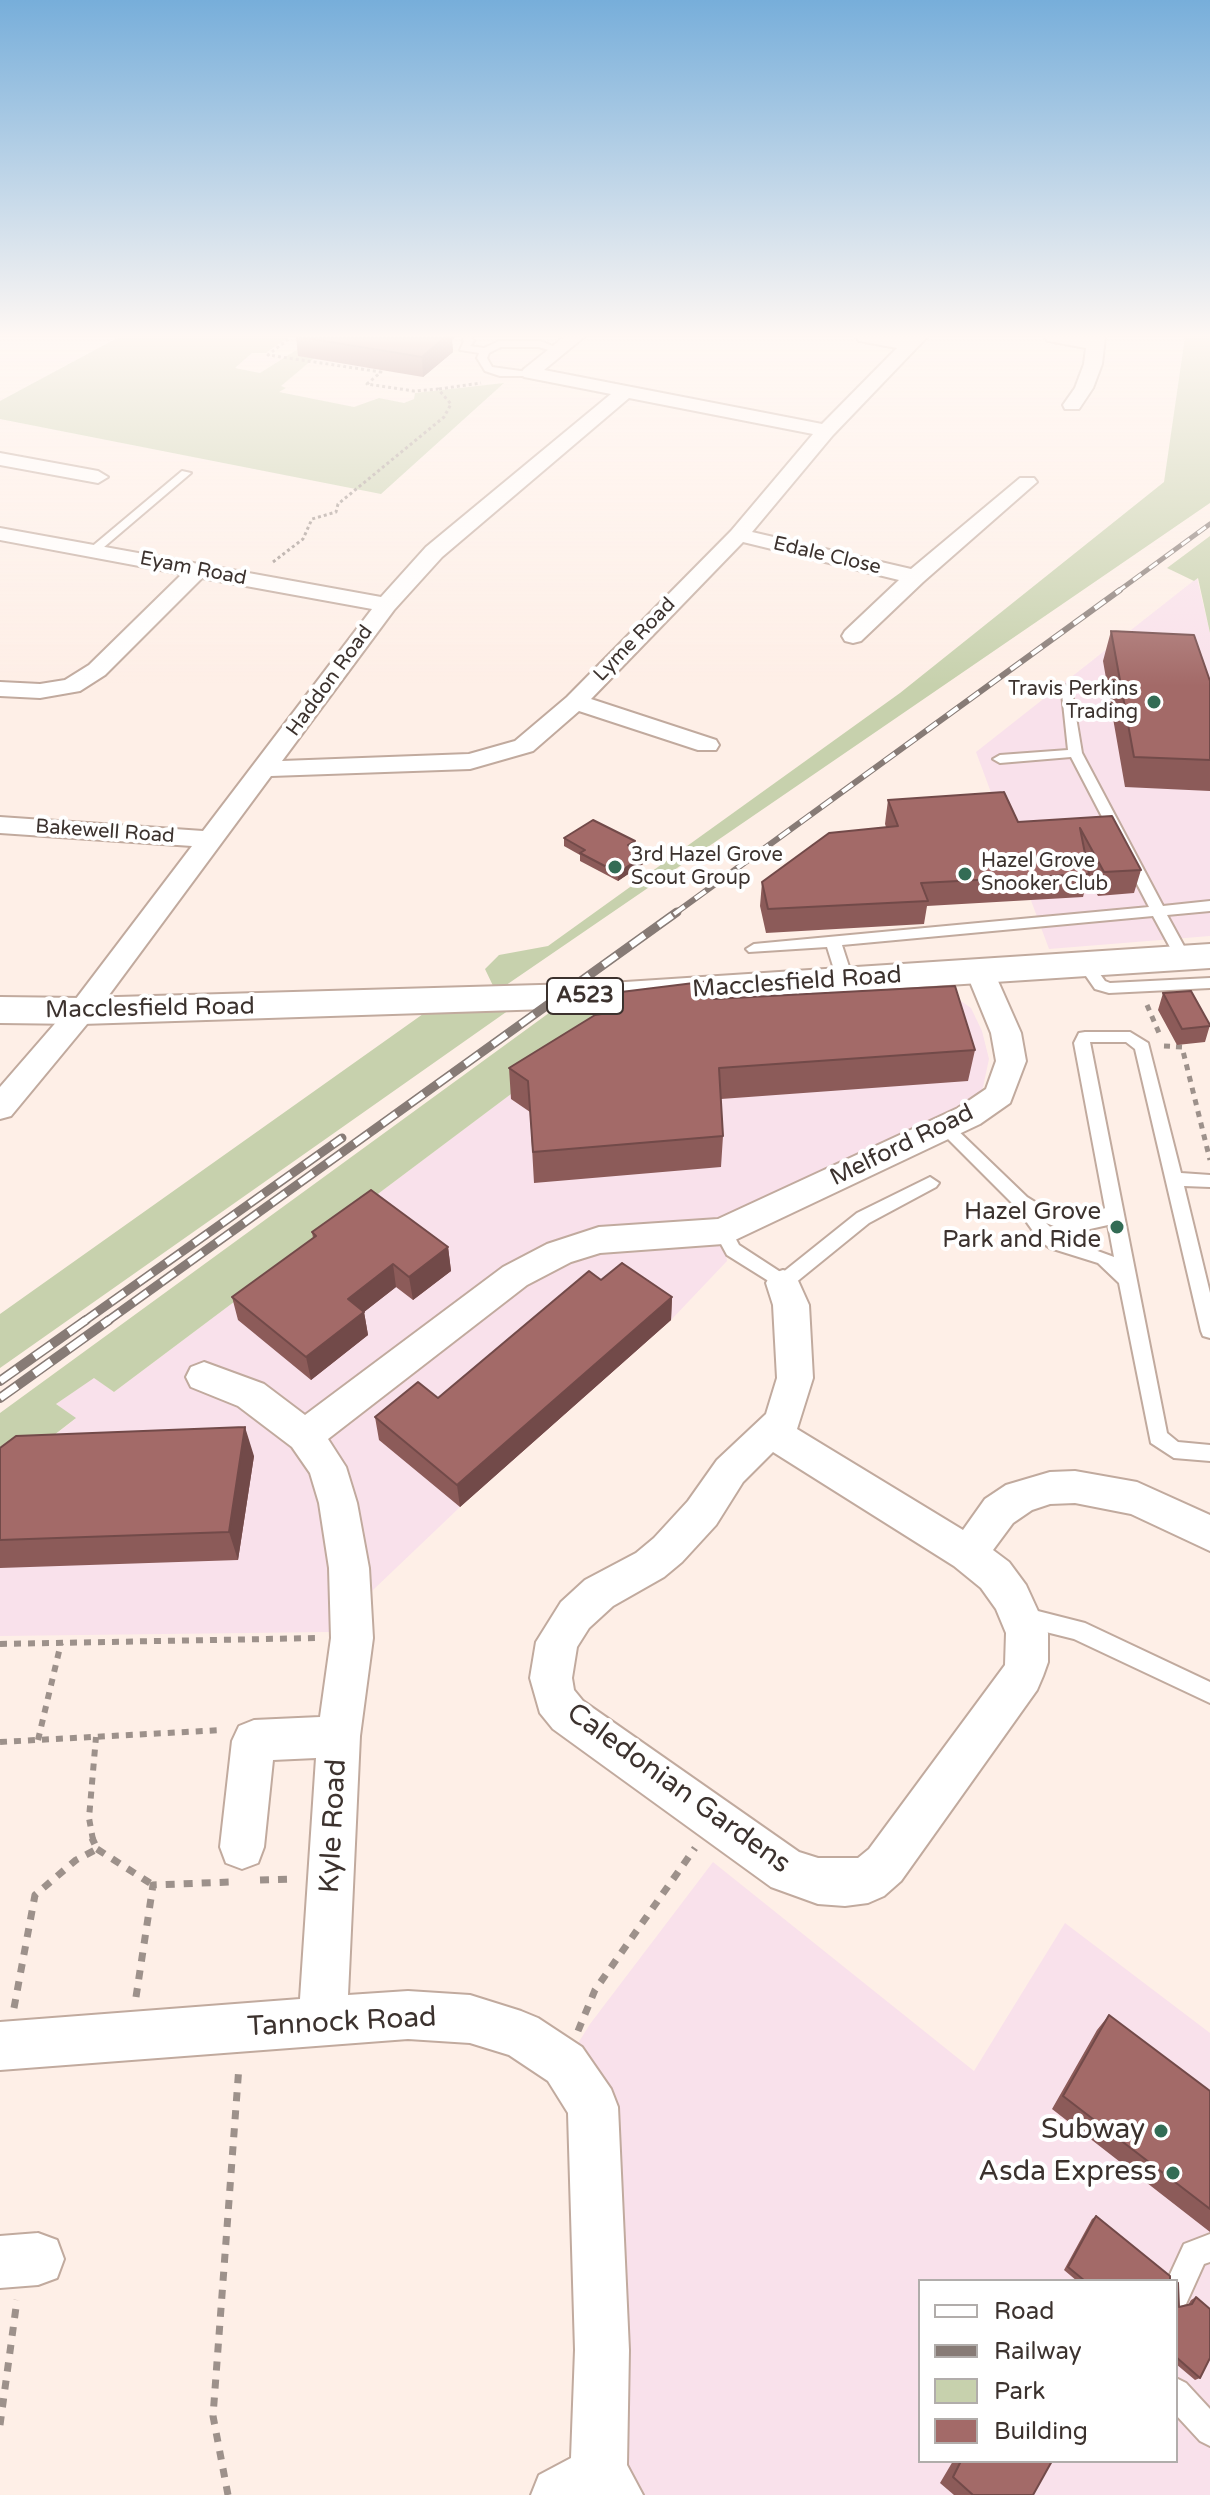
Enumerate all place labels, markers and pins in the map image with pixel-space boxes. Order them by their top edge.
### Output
place label: Travis Perkins Trading [1008,678,1138,725]
marker: Travis Perkins Trading [1145,693,1163,711]
place label: 3rd Hazel Grove Scout Group [631,844,783,891]
place label: Hazel Grove Snooker Club [981,850,1108,897]
marker: 3rd Hazel Grove Scout Group [606,858,624,876]
marker: Hazel Grove Snooker Club [956,865,974,883]
place label: Hazel Grove Park and Ride [942,1199,1101,1255]
marker: Hazel Grove Park and Ride [1108,1218,1126,1236]
place label: Subway [1041,2114,1145,2148]
marker: Subway [1152,2122,1170,2140]
place label: Asda Express [978,2156,1157,2190]
marker: Asda Express [1164,2164,1182,2182]

